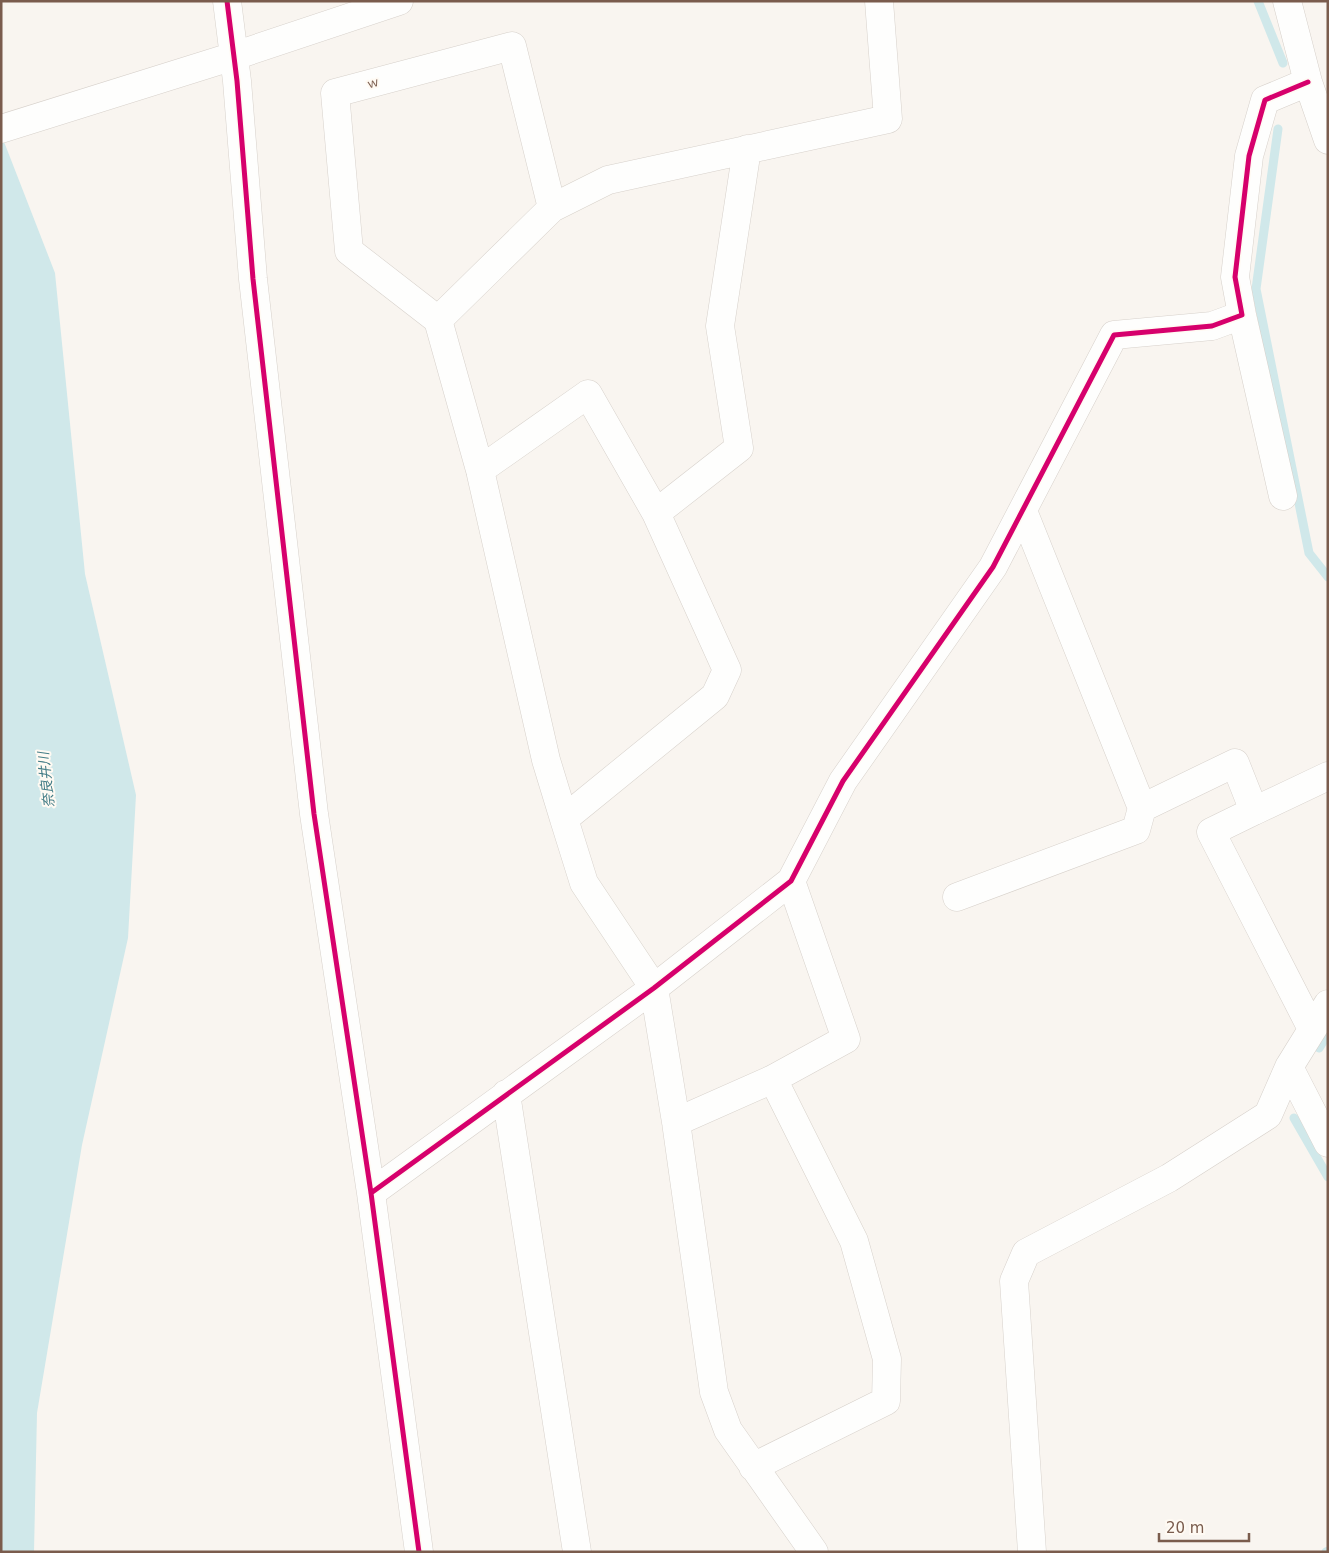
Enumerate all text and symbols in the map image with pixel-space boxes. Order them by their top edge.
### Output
street label: ｗ [365,75,381,91]
water label: 奈良井川 [35,749,57,809]
scale bar [1159,1510,1249,1542]
text: 20 m [1166,1519,1204,1537]

